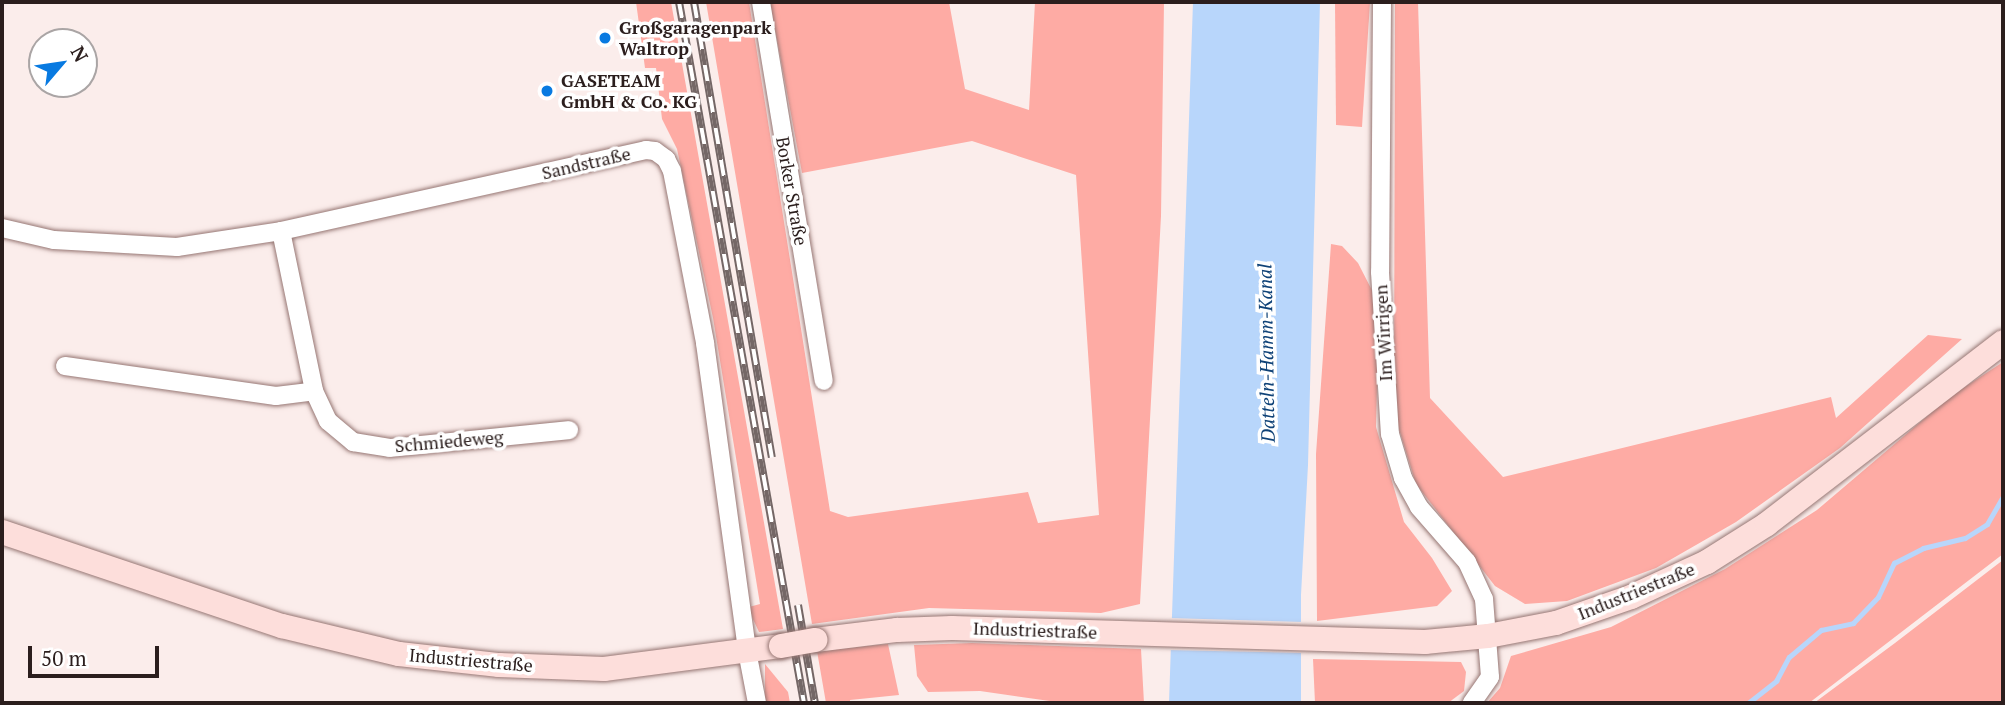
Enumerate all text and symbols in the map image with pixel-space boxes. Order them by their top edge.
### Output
place label: Großgaragenpark Waltrop [619,17,771,60]
north arrow [28,28,98,98]
marker: Großgaragenpark Waltrop [597,30,613,46]
text: N [66,41,94,66]
place label: GASETEAM GmbH & Co. KG [561,70,698,112]
marker: GASETEAM GmbH & Co. KG [539,83,555,99]
street label: Borker Straße [772,135,812,247]
street label: Sandstraße [540,142,632,184]
water label: Datteln-Hamm-Kanal [1253,263,1279,443]
street label: Im Wirrigen [1370,284,1396,382]
street label: Schmiedeweg [394,425,504,457]
street label: Industriestraße [1574,558,1698,624]
street label: Industriestraße [973,617,1097,643]
scale bar [32,632,163,676]
text: 50 m [41,644,87,672]
street label: Industriestraße [408,644,534,676]

